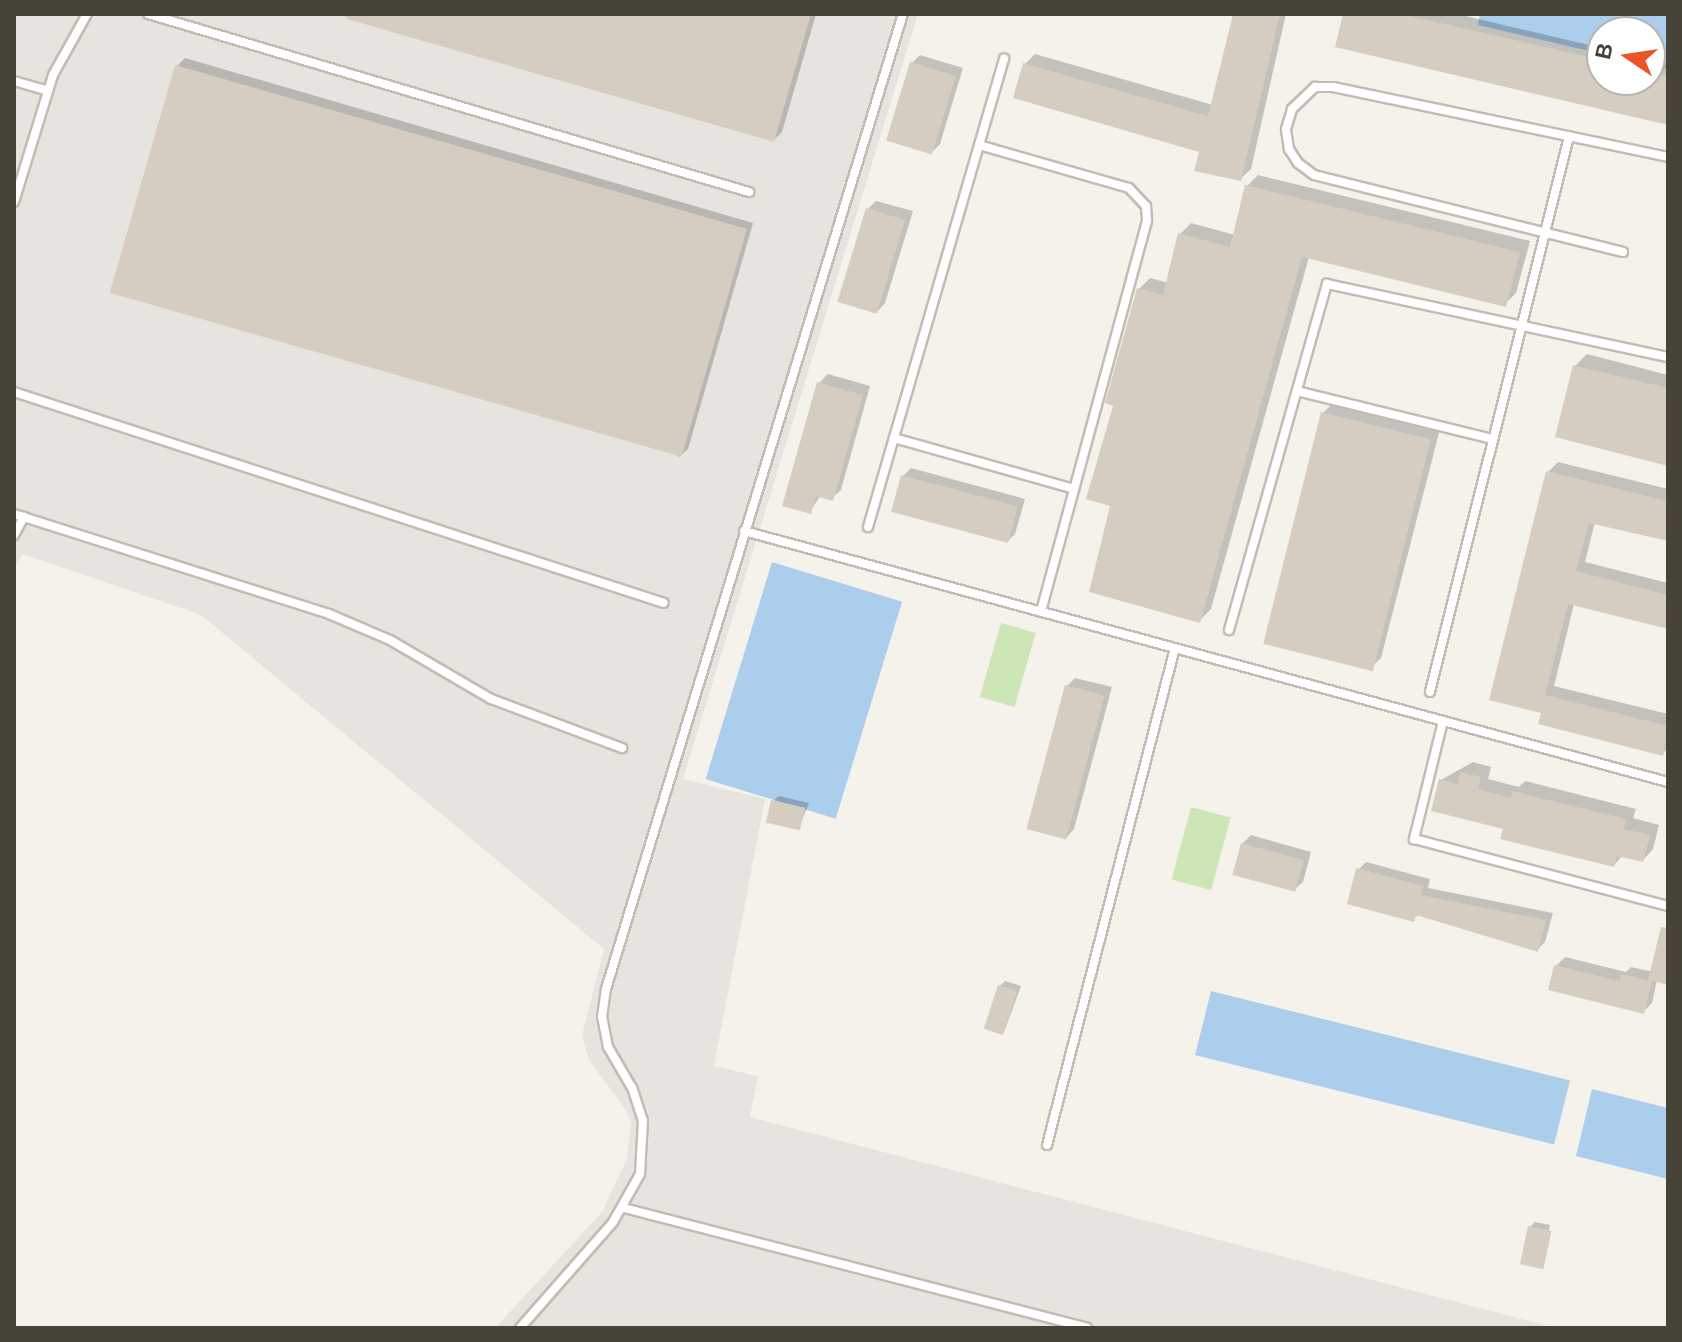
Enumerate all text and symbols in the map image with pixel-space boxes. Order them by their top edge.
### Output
north arrow [1586,16,1666,96]
text: B [1590,40,1618,61]

